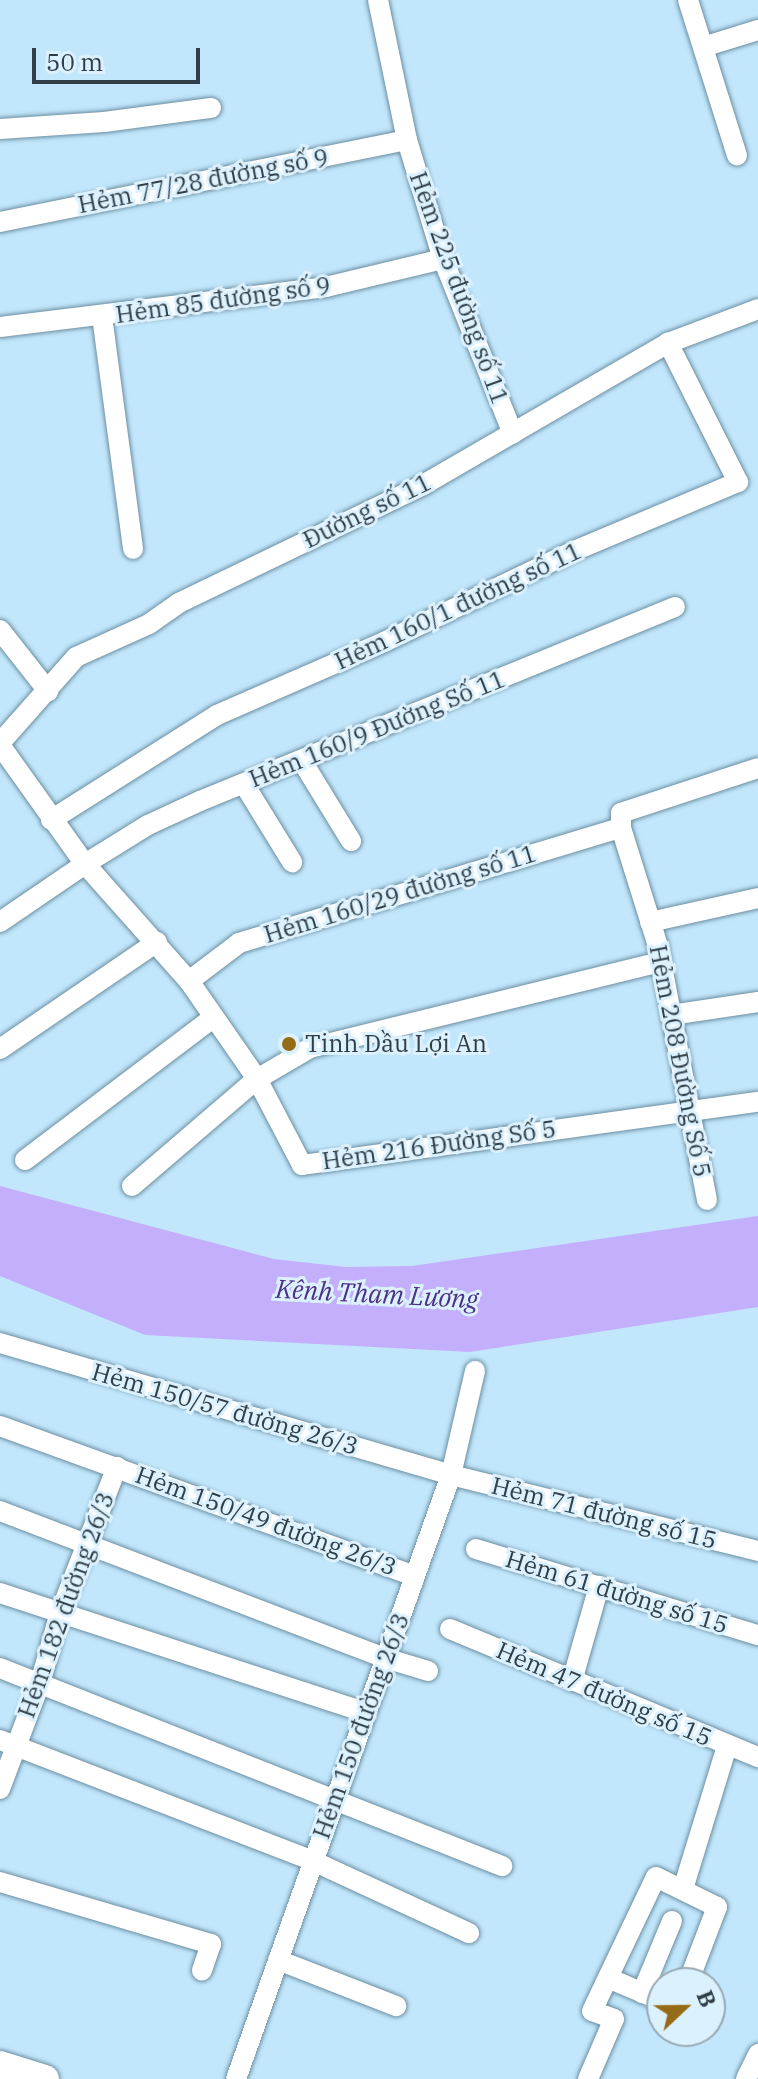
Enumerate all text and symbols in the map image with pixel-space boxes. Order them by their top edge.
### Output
scale bar [36,32,204,82]
text: 50 m [46,46,103,78]
street label: Hẻm 77/28 đường số 9 [75,143,331,219]
street label: Hẻm 225 đường số 11 [403,168,515,408]
street label: Hẻm 85 đường số 9 [114,271,332,329]
street label: Đường số 11 [298,468,436,554]
street label: Hẻm 160/1 đường số 11 [330,536,586,676]
street label: Hẻm 160/9 Đường Số 11 [245,664,509,794]
street label: Hẻm 160/29 đường số 11 [260,839,540,949]
street label: Hẻm 208 Đường Số 5 [643,942,717,1180]
place label: Tinh Dầu Lợi An [305,1030,487,1058]
marker: Tinh Dầu Lợi An [280,1035,298,1053]
street label: Hẻm 216 Đường Số 5 [320,1114,558,1176]
water label: Kênh Tham Lương [275,1273,479,1315]
street label: Hẻm 150/57 đường 26/3 [89,1357,361,1461]
street label: Hẻm 150/49 đường 26/3 [132,1460,400,1582]
street label: Hẻm 71 đường số 15 [488,1471,720,1555]
street label: Hẻm 182 đường 26/3 [12,1488,120,1722]
street label: Hẻm 61 đường số 15 [502,1544,732,1640]
street label: Hẻm 150 đường 26/3 [307,1609,415,1843]
street label: Hẻm 47 đường số 15 [492,1636,716,1752]
north arrow [646,1967,726,2047]
text: B [691,1986,723,2011]

